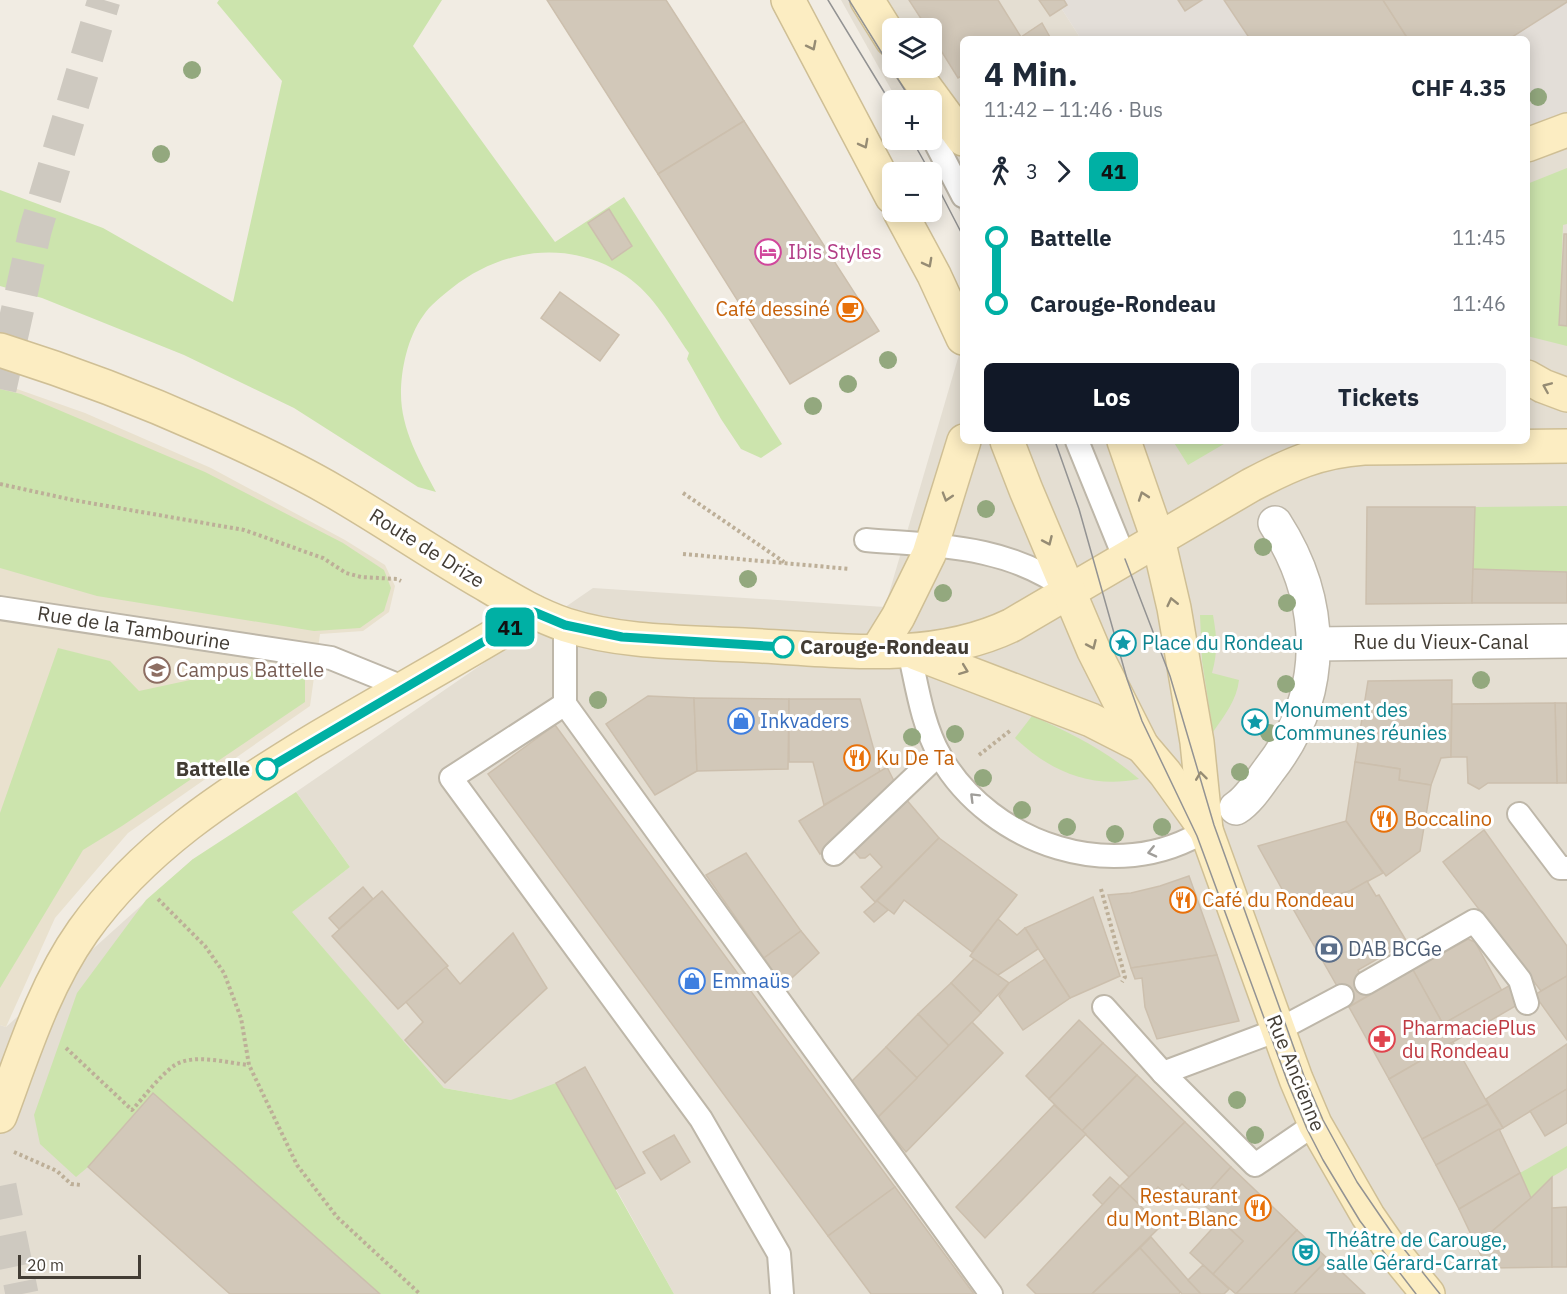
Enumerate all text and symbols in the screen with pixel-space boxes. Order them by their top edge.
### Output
map controls [882,18,942,222]
button: layers [882,18,942,78]
one-way arrow [805,40,816,50]
text: 4 Min. [984,52,1078,95]
text: CHF 4.35 [1411,73,1506,102]
button: + [882,90,942,150]
text: 11:42 – 11:46 · Bus [984,96,1163,123]
one-way arrow [857,137,868,148]
icon: walk [984,155,1017,188]
icon: forward [1047,155,1080,188]
text: 41 [1101,157,1126,185]
text: 3 [1026,158,1038,185]
button: − [882,162,942,222]
text: Battelle [1030,223,1112,252]
text: 11:45 [1452,224,1506,251]
hotel icon: Ibis Styles [753,237,783,267]
place label: Ibis Styles [788,238,882,265]
one-way arrow [921,257,932,267]
text: Carouge-Rondeau [1030,289,1216,318]
text: 11:46 [1452,290,1506,317]
cafe icon: Café dessiné [835,294,865,324]
place label: Café dessiné [716,295,830,322]
button: Los [984,363,1239,432]
button: Tickets [1251,363,1506,432]
one-way arrow [1542,382,1553,394]
one-way arrow [942,491,954,502]
one-way arrow [1138,491,1150,502]
street label: Route de Drize [365,501,490,594]
one-way arrow [1040,534,1052,545]
one-way arrow [1166,597,1179,607]
street label: Rue de la Tambourine [36,599,233,656]
line badge: 41 [483,608,537,646]
text: 41 [497,613,523,641]
place icon: Place du Rondeau [1108,628,1138,658]
street label: Rue du Vieux-Canal [1353,628,1529,655]
place label: Place du Rondeau [1142,629,1303,656]
place label: Carouge-Rondeau [800,633,969,660]
marker: Carouge-Rondeau [772,636,794,658]
one-way arrow [1085,639,1097,650]
school or university icon: Campus Battelle [142,655,172,685]
place label: Campus Battelle [176,656,324,683]
one-way arrow [958,663,968,676]
place label: Monument des Communes réunies [1274,696,1447,746]
shop icon: Inkvaders [726,706,756,736]
place label: Inkvaders [760,707,850,734]
place icon: Monument des Communes réunies [1240,707,1270,737]
restaurant icon: Ku De Ta [842,743,872,773]
place label: Ku De Ta [876,744,955,771]
place label: Battelle [176,755,250,782]
marker: Battelle [256,758,278,780]
one-way arrow [1196,771,1208,780]
one-way arrow [970,793,980,804]
restaurant icon: Boccalino [1369,804,1399,834]
place label: Boccalino [1404,805,1492,832]
one-way arrow [1147,844,1157,857]
restaurant icon: Café du Rondeau [1168,885,1198,915]
place label: Café du Rondeau [1202,886,1355,913]
bank icon: DAB BCGe [1314,934,1344,964]
place label: DAB BCGe [1348,935,1442,962]
shop icon: Emmaüs [677,966,707,996]
place label: Emmaüs [712,967,790,994]
street label: Rue Ancienne [1261,1010,1332,1135]
place label: PharmaciePlus du Rondeau [1402,1014,1536,1064]
pharmacy icon: PharmaciePlus du Rondeau [1367,1024,1397,1054]
place label: Restaurant du Mont-Blanc [1106,1182,1238,1232]
restaurant icon: Restaurant du Mont-Blanc [1243,1193,1273,1223]
place label: Théâtre de Carouge, salle Gérard-Carrat [1326,1226,1507,1276]
theatre icon: Théâtre de Carouge, salle Gérard-Carrat [1291,1237,1321,1267]
scale bar [18,1252,141,1280]
text: 20 m [27,1255,64,1275]

